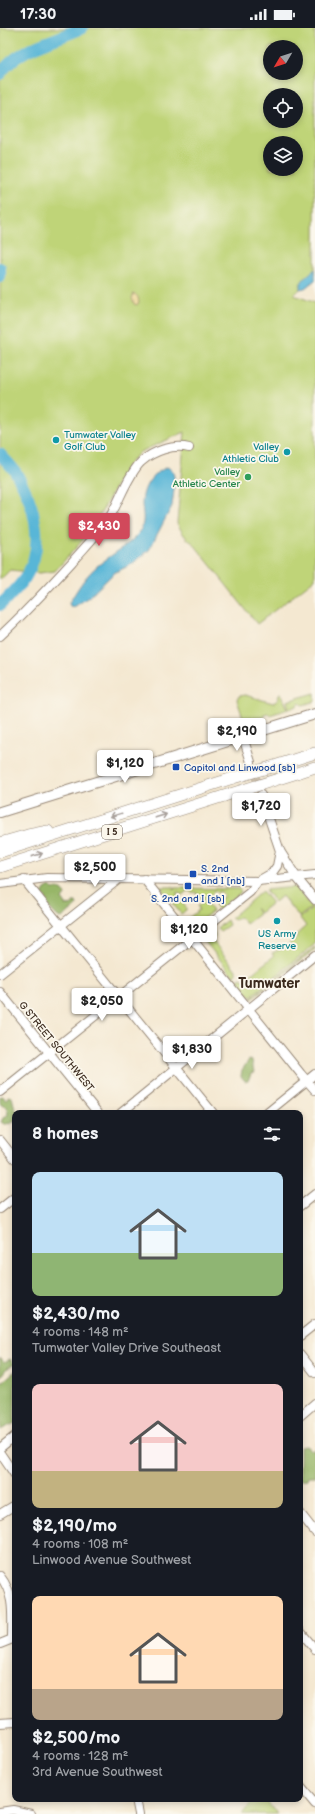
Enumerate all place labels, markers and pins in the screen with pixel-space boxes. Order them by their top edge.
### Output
place label: Tumwater Valley Golf Club [64,429,136,453]
marker: Tumwater Valley Golf Club [51,435,61,445]
place label: Valley Athletic Club [222,441,279,465]
marker: Valley Athletic Club [282,447,292,457]
place label: Valley Athletic Center [173,466,240,490]
marker: Valley Athletic Center [243,472,253,482]
pin: $2,430 [66,513,132,547]
pin: $2,190 [204,718,270,752]
pin: $1,120 [92,750,158,784]
marker: Capitol and Linwood [sb] [171,762,181,772]
place label: Capitol and Linwood [sb] [184,762,296,774]
pin: $1,720 [228,793,294,827]
pin: $2,500 [62,854,128,888]
place label: S. 2nd and I [nb] [201,863,245,887]
marker: S. 2nd and I [nb] [188,869,198,879]
marker: S. 2nd and I [sb] [183,881,193,891]
place label: S. 2nd and I [sb] [151,893,225,905]
pin: $1,120 [156,916,222,950]
marker: US Army Reserve [272,916,282,926]
place label: US Army Reserve [258,928,297,952]
pin: $2,050 [69,988,135,1022]
pin: $1,830 [159,1036,225,1070]

